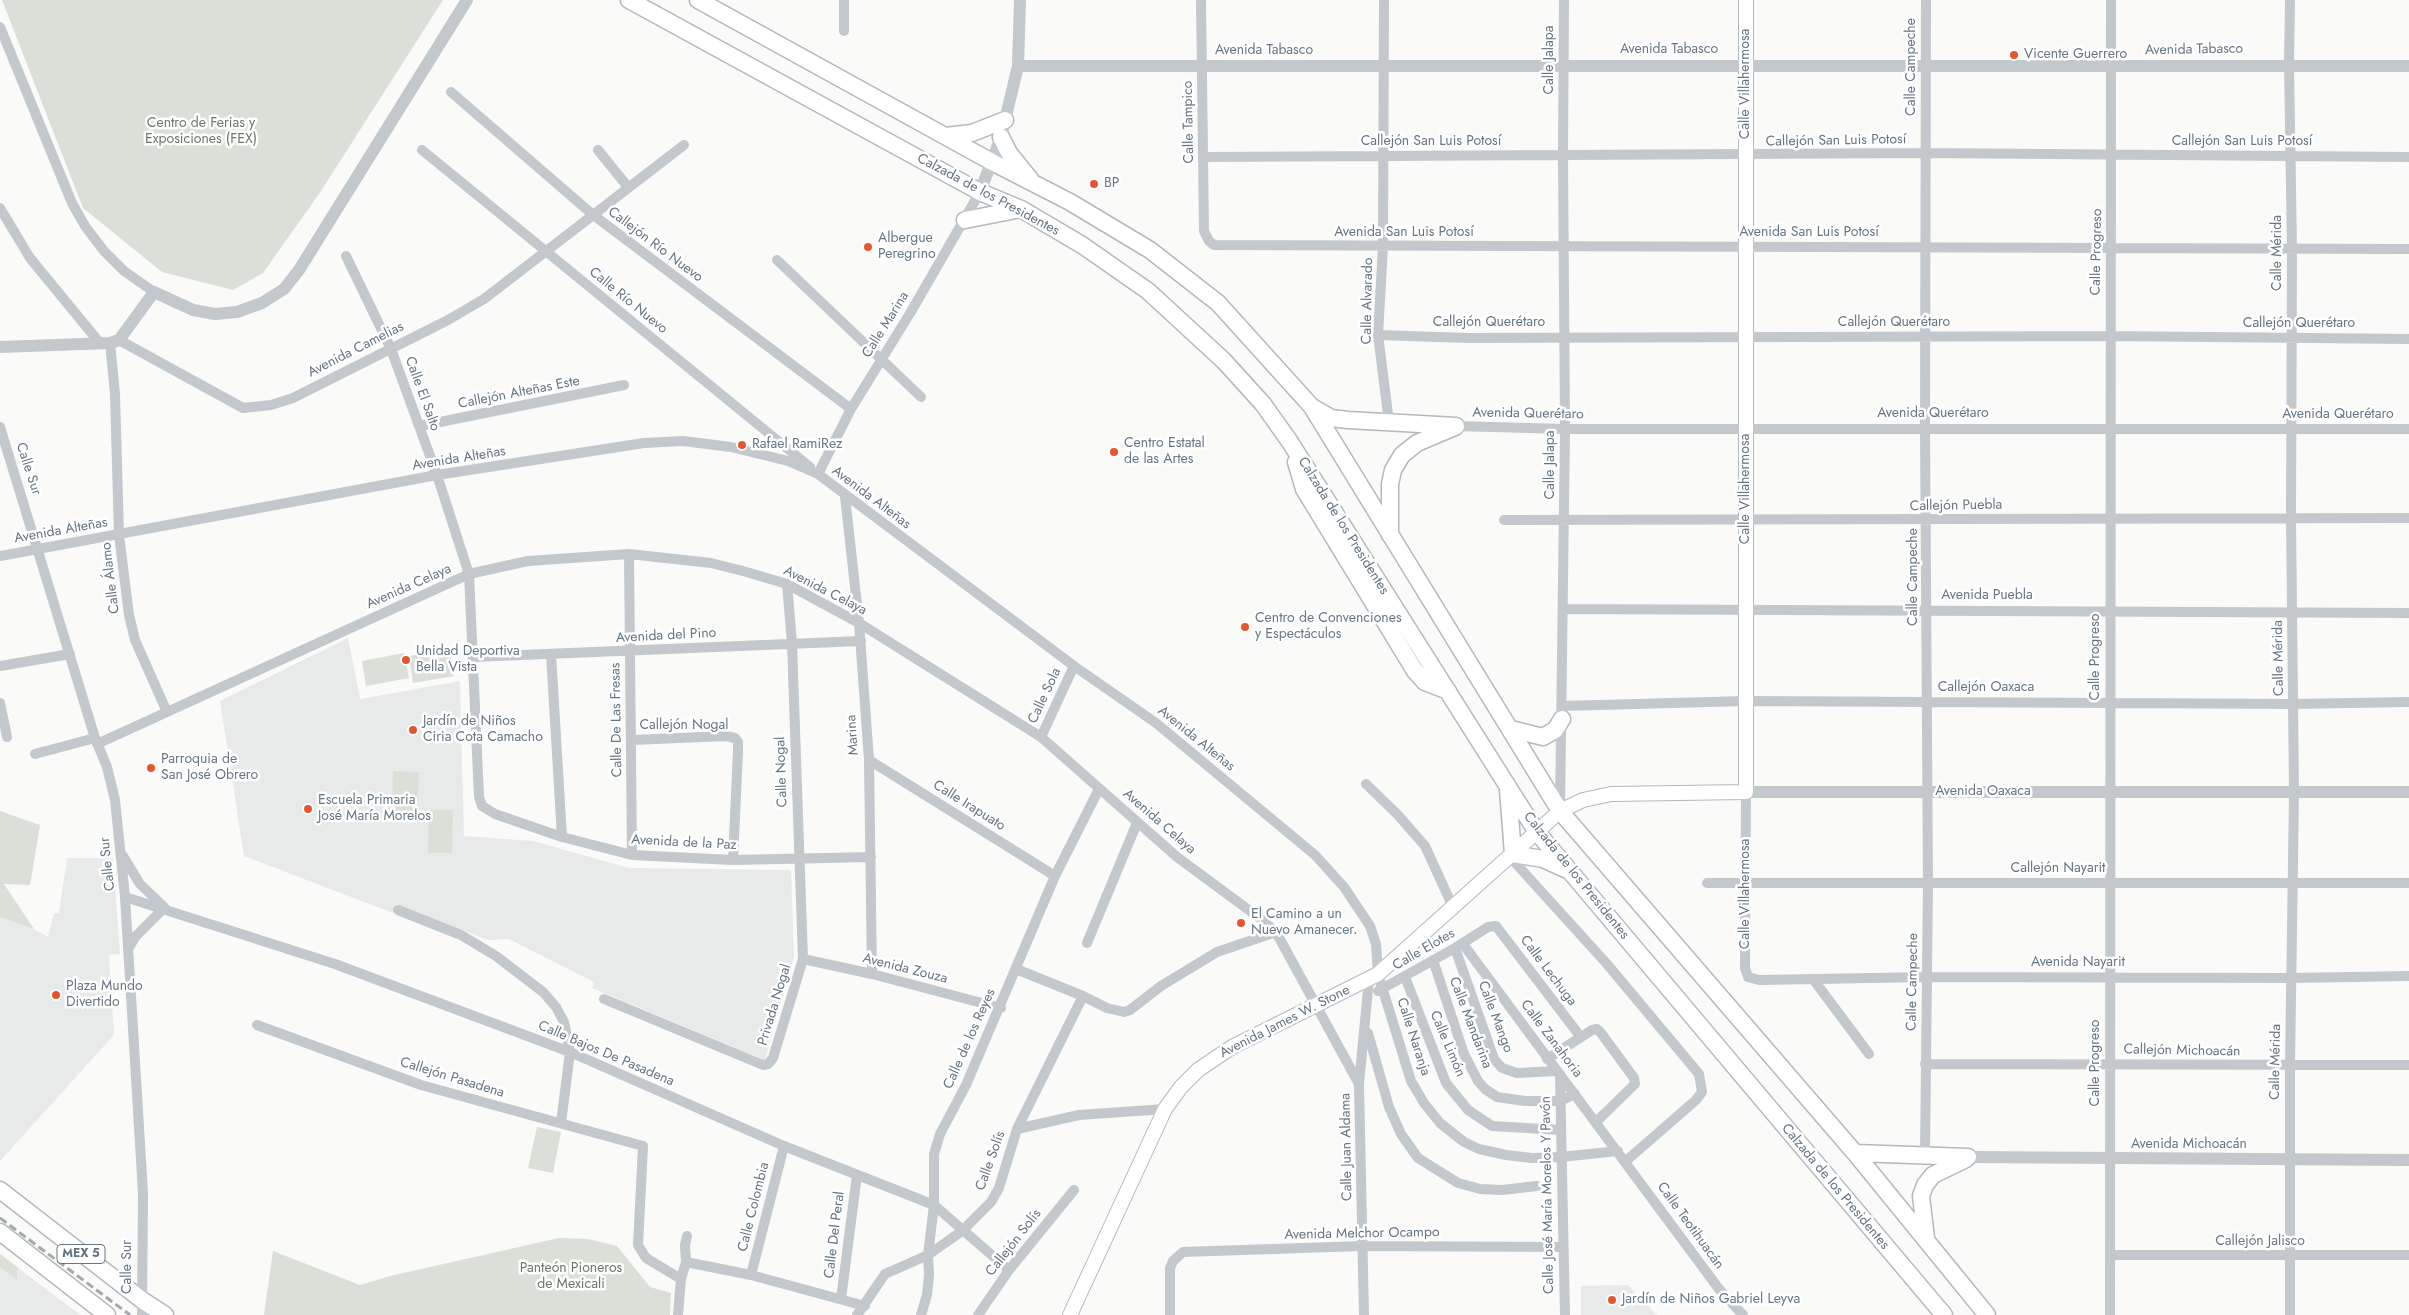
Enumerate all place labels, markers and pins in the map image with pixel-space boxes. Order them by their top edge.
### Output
place label: Vicente Guerrero [2024,47,2127,63]
marker: Vicente Guerrero [2008,49,2020,61]
place label: BP [1104,176,1119,192]
marker: BP [1088,178,1100,190]
place label: Albergue Peregrino [878,231,936,264]
marker: Albergue Peregrino [862,241,874,253]
place label: Centro Estatal de las Artes [1124,436,1205,468]
place label: Rafael RamiRez [752,437,842,453]
marker: Rafael RamiRez [736,439,748,451]
marker: Centro Estatal de las Artes [1108,446,1120,458]
place label: Centro de Convenciones y Espectáculos [1255,611,1402,644]
marker: Centro de Convenciones y Espectáculos [1239,621,1251,633]
place label: Unidad Deportiva Bella Vista [416,644,520,676]
marker: Unidad Deportiva Bella Vista [400,654,412,666]
place label: Jardín de Niños Ciria Cota Camacho [423,714,543,746]
marker: Jardín de Niños Ciria Cota Camacho [407,724,419,736]
place label: Parroquia de San José Obrero [161,752,258,784]
marker: Parroquia de San José Obrero [145,762,157,774]
place label: Escuela Primaria José María Morelos [318,793,431,826]
marker: Escuela Primaria José María Morelos [302,803,314,815]
place label: El Camino a un Nuevo Amanecer. [1251,907,1358,940]
marker: El Camino a un Nuevo Amanecer. [1235,917,1247,929]
place label: Plaza Mundo Divertido [66,979,143,1012]
marker: Plaza Mundo Divertido [50,989,62,1001]
place label: Jardín de Niños Gabriel Leyva [1622,1292,1800,1308]
marker: Jardín de Niños Gabriel Leyva [1606,1294,1618,1306]

